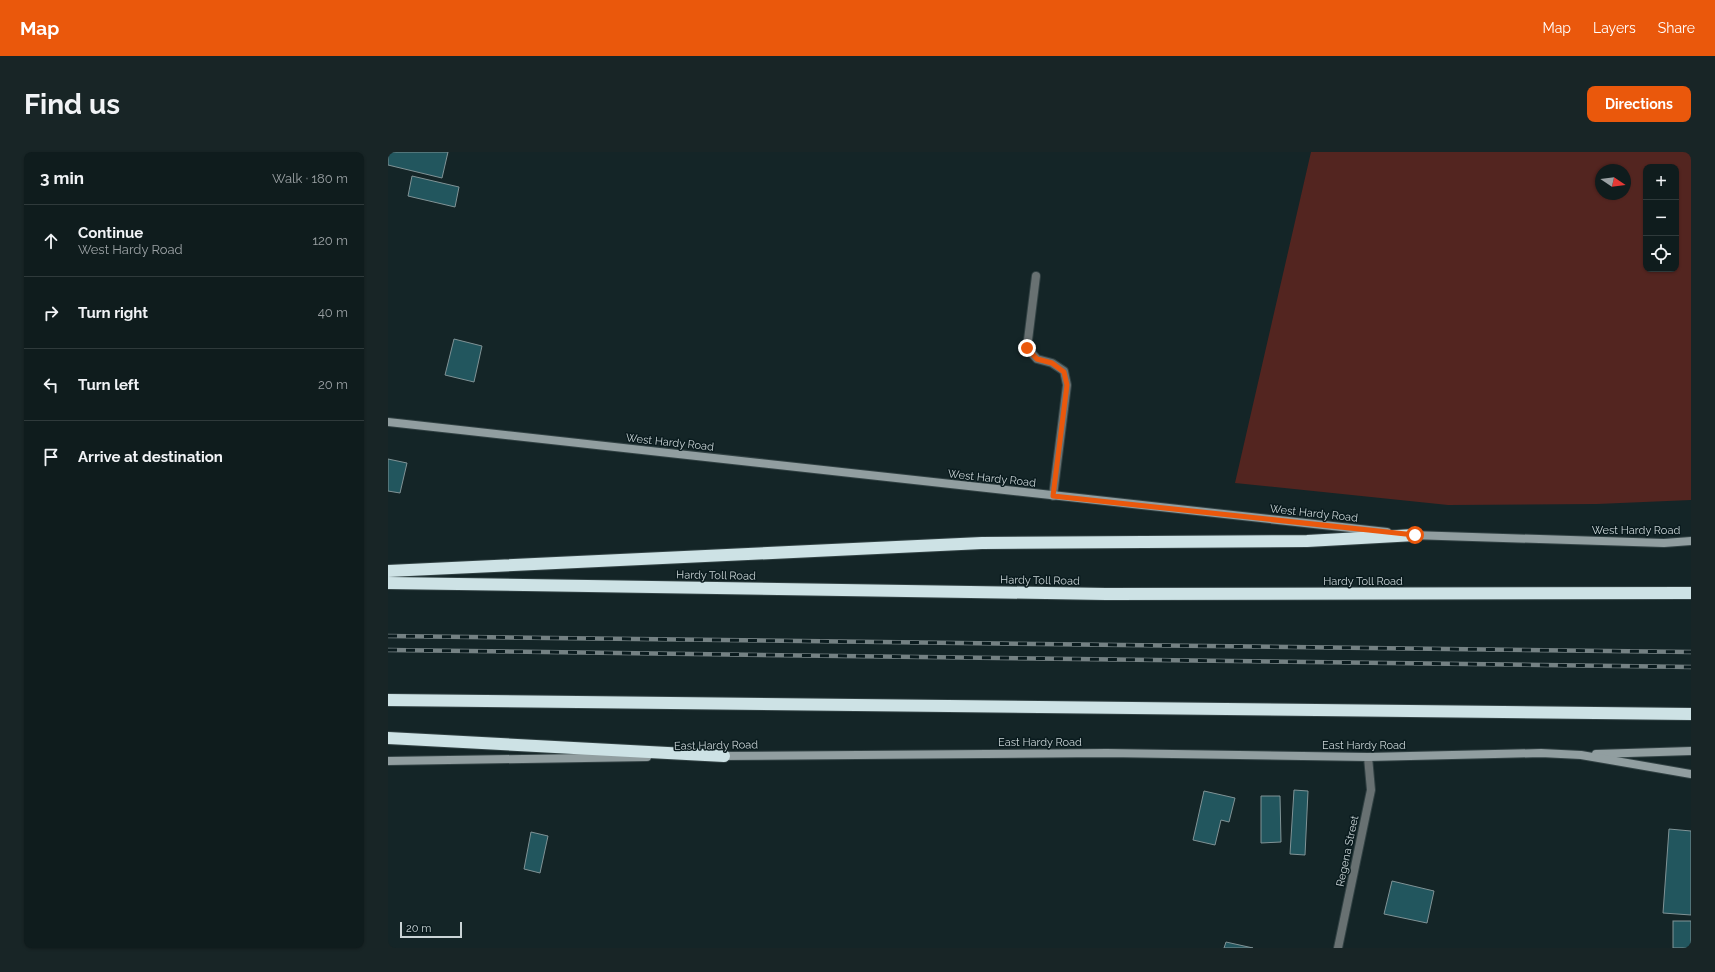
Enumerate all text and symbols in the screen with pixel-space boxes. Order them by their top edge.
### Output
text: Map [20,17,59,39]
text: Map [1543,20,1571,36]
text: Layers [1593,20,1636,36]
text: Share [1658,20,1695,36]
button: Directions [1587,86,1691,122]
text: Find us [24,88,120,121]
north arrow [1595,164,1631,200]
map controls [1643,164,1679,272]
button: + [1643,164,1679,200]
text: 3 min [40,168,84,188]
text: Walk · 180 m [272,171,348,186]
button: − [1643,200,1679,236]
text: Continue [78,224,143,242]
icon: ahead [40,230,62,252]
text: 120 m [312,233,348,248]
button: locate [1643,236,1679,272]
text: West Hardy Road [78,242,183,257]
icon: right [40,302,62,324]
text: Turn right [78,304,148,322]
text: 40 m [318,305,348,320]
route end [1018,339,1036,357]
icon: left [40,374,62,396]
text: Turn left [78,376,139,394]
text: 20 m [318,377,348,392]
street label: West Hardy Road [625,431,715,454]
icon: arrive [40,446,62,468]
text: Arrive at destination [78,448,223,466]
street label: West Hardy Road [947,467,1037,490]
street label: West Hardy Road [1269,502,1359,525]
street label: West Hardy Road [1592,524,1680,537]
route start [1406,526,1424,544]
street label: Hardy Toll Road [676,568,756,583]
street label: Hardy Toll Road [1000,573,1080,588]
street label: Hardy Toll Road [1323,575,1403,588]
street label: East Hardy Road [998,736,1082,749]
street label: East Hardy Road [674,738,758,753]
street label: East Hardy Road [1322,739,1406,752]
street label: Regena Street [1334,814,1361,888]
scale bar [400,920,462,939]
text: 20 m [406,922,431,935]

